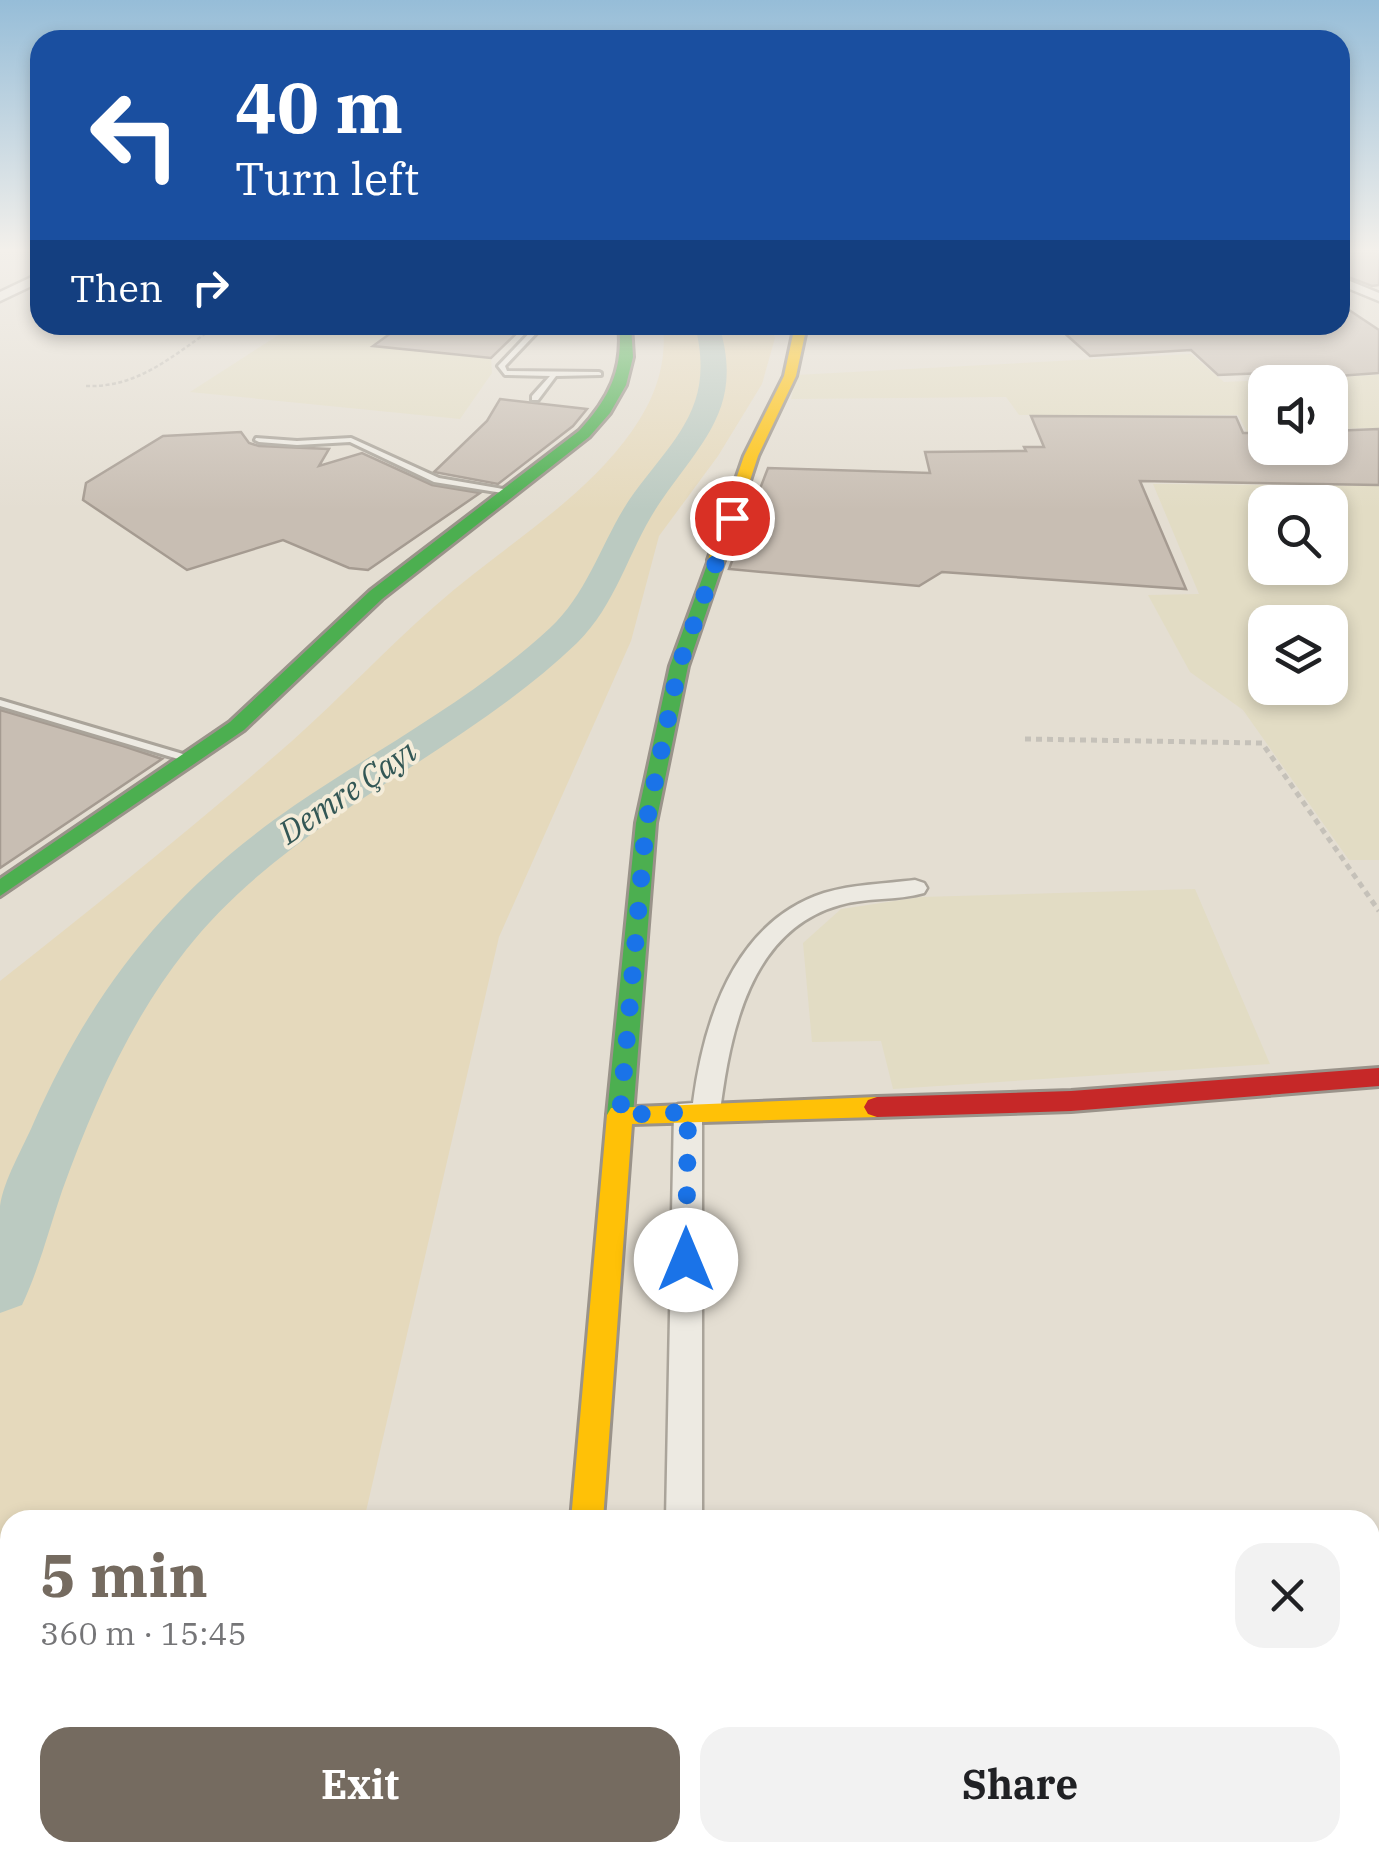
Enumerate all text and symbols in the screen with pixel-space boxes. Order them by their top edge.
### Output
text: 40 m [235,61,403,152]
icon: left [70,70,200,200]
text: Turn left [235,149,419,207]
icon: right [183,260,238,315]
text: Then [70,263,163,312]
map controls [1248,365,1348,705]
button: sound [1248,365,1348,465]
pin [690,476,775,561]
button: search [1248,485,1348,585]
icon: arrive [705,491,760,546]
button: layers [1248,605,1348,705]
water label: Demre Çayı [269,729,424,853]
position arrow [634,1208,738,1312]
text: 5 min [40,1535,208,1614]
button: close [1235,1543,1340,1648]
text: 360 m · 15:45 [40,1612,247,1654]
button: Exit [40,1727,680,1842]
button: Share [700,1727,1340,1842]

